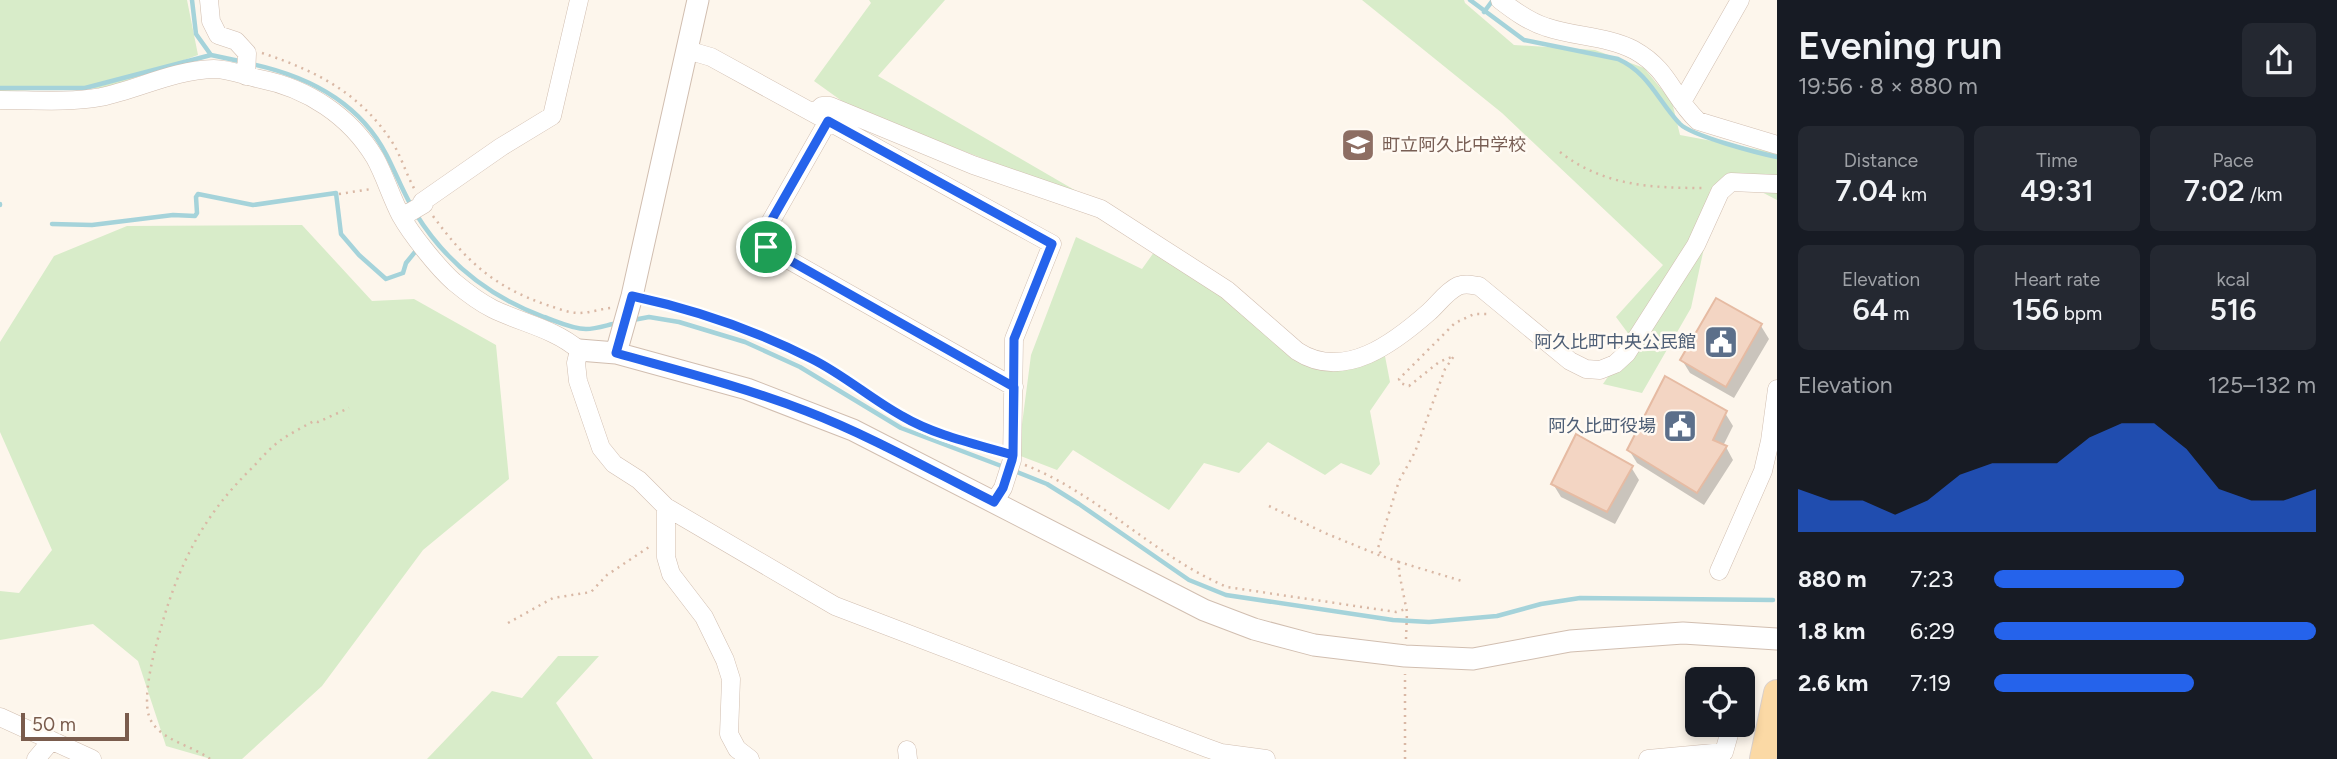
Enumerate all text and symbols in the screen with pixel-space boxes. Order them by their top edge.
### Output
text: Evening run [1798,23,2002,69]
button: share [2242,23,2316,97]
text: 19:56 · 8 × 880 m [1798,72,1978,100]
school or university icon: 町立阿久比中学校 [1339,126,1377,164]
place label: 町立阿久比中学校 [1382,134,1526,156]
text: Distance [1844,149,1918,172]
text: Time [2036,149,2078,172]
text: Pace [2212,149,2254,172]
text: 7.04 [1835,172,1897,209]
text: 49:31 [2020,172,2094,209]
text: 7:02 [2184,172,2245,209]
text: km [1897,183,1927,206]
text: /km [2245,183,2282,206]
pin [736,217,796,277]
icon: arrive [747,228,785,266]
text: Elevation [1842,268,1920,291]
text: Heart rate [2014,268,2100,291]
text: kcal [2216,268,2250,291]
text: 64 [1853,291,1889,328]
text: 156 [2012,291,2059,328]
text: 516 [2209,291,2257,328]
text: m [1889,302,1909,325]
text: bpm [2059,302,2102,325]
public building icon: 阿久比町中央公民館 [1702,323,1740,361]
place label: 阿久比町中央公民館 [1534,331,1696,353]
text: Elevation [1798,371,1893,399]
text: 125–132 m [2208,371,2316,399]
public building icon: 阿久比町役場 [1661,407,1699,445]
place label: 阿久比町役場 [1548,415,1656,437]
text: 880 m [1798,565,1867,593]
text: 7:23 [1910,565,1954,593]
text: 1.8 km [1798,617,1865,645]
text: 6:29 [1910,617,1955,645]
map controls [1685,667,1755,737]
button: locate [1685,667,1755,737]
text: 2.6 km [1798,669,1868,697]
text: 7:19 [1910,669,1951,697]
scale bar [21,710,130,742]
text: 50 m [32,713,76,736]

